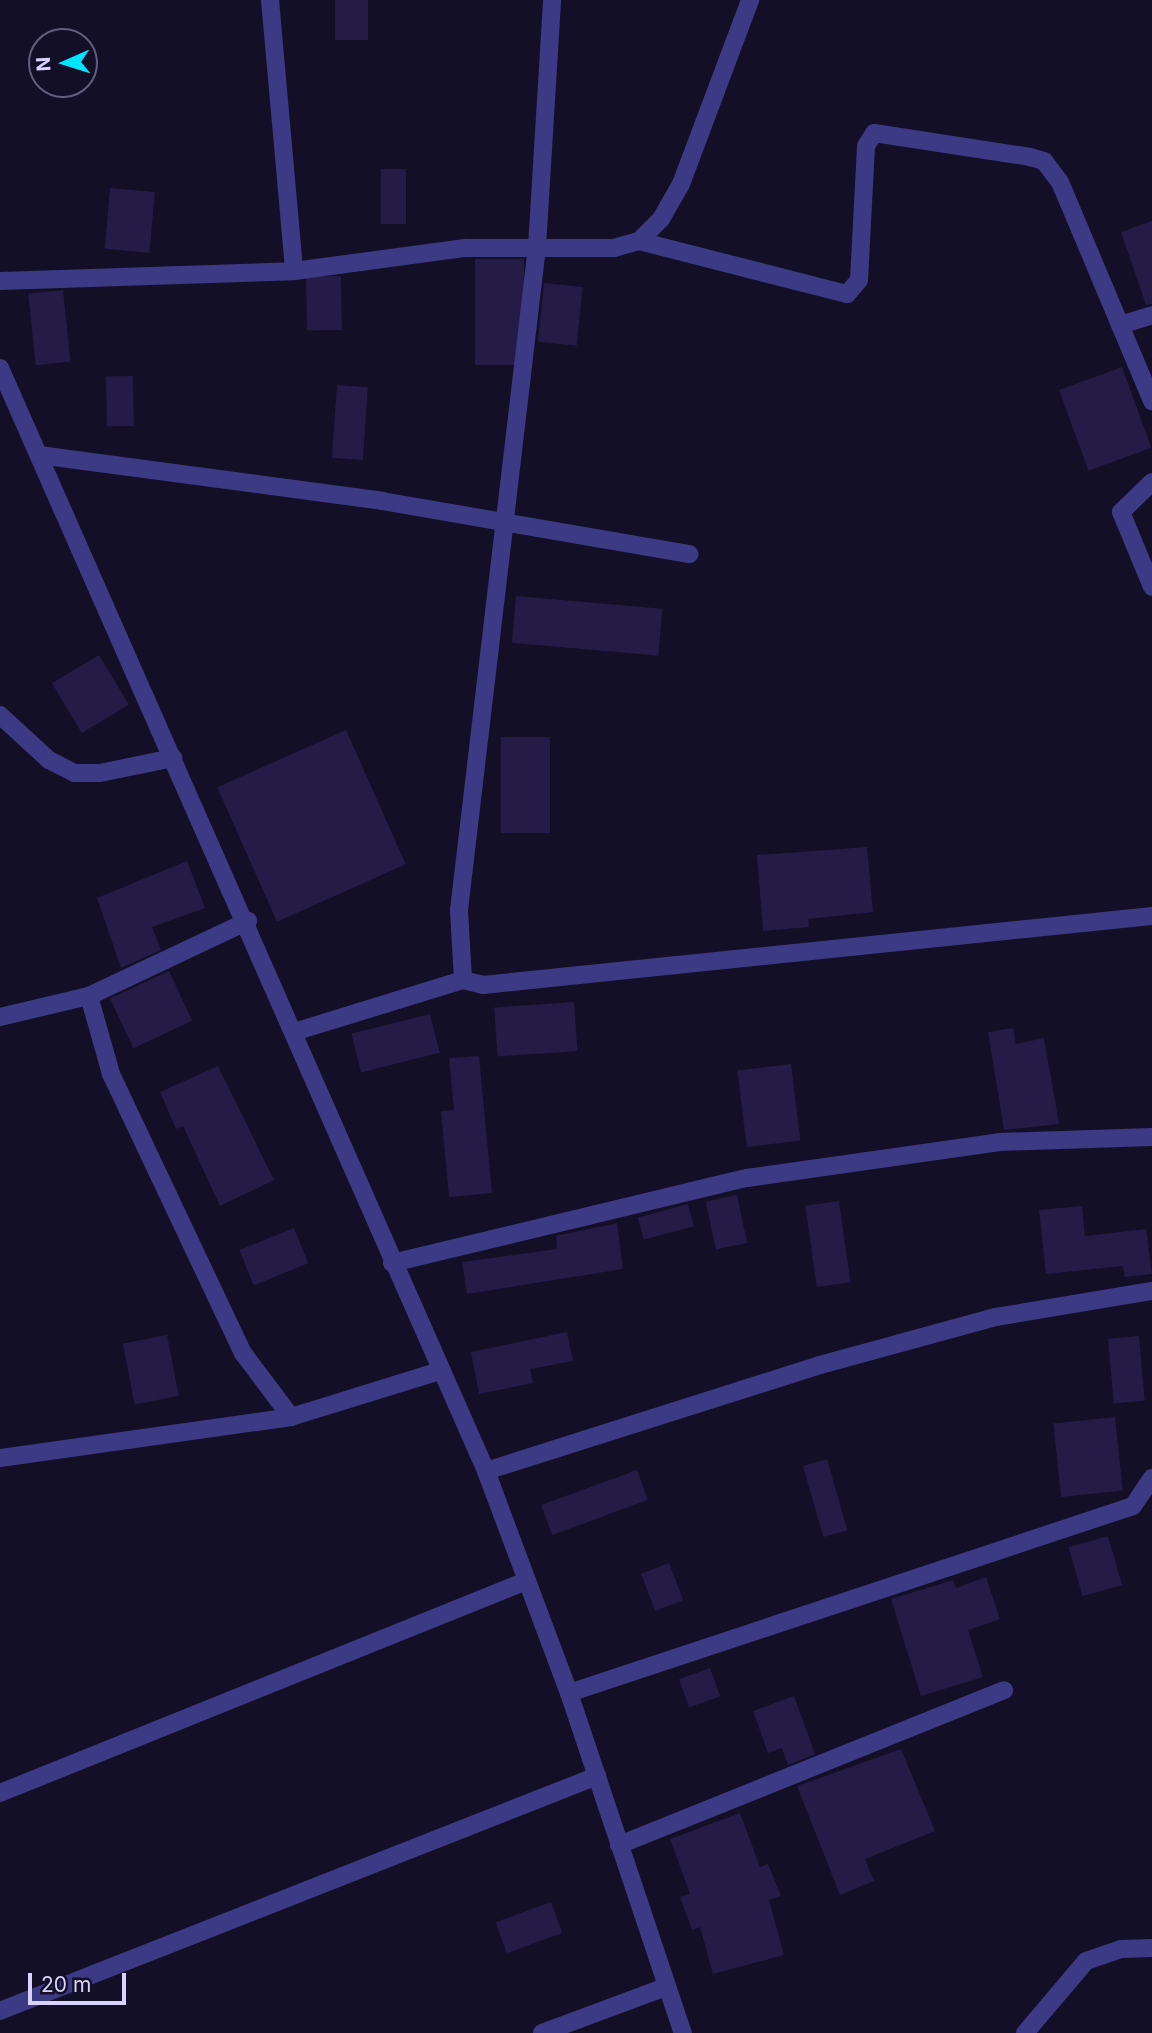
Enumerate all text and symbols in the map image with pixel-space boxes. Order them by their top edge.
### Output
north arrow [28,28,98,98]
text: N [32,56,55,72]
scale bar [32,1960,130,2004]
text: 20 m [41,1972,91,1997]

